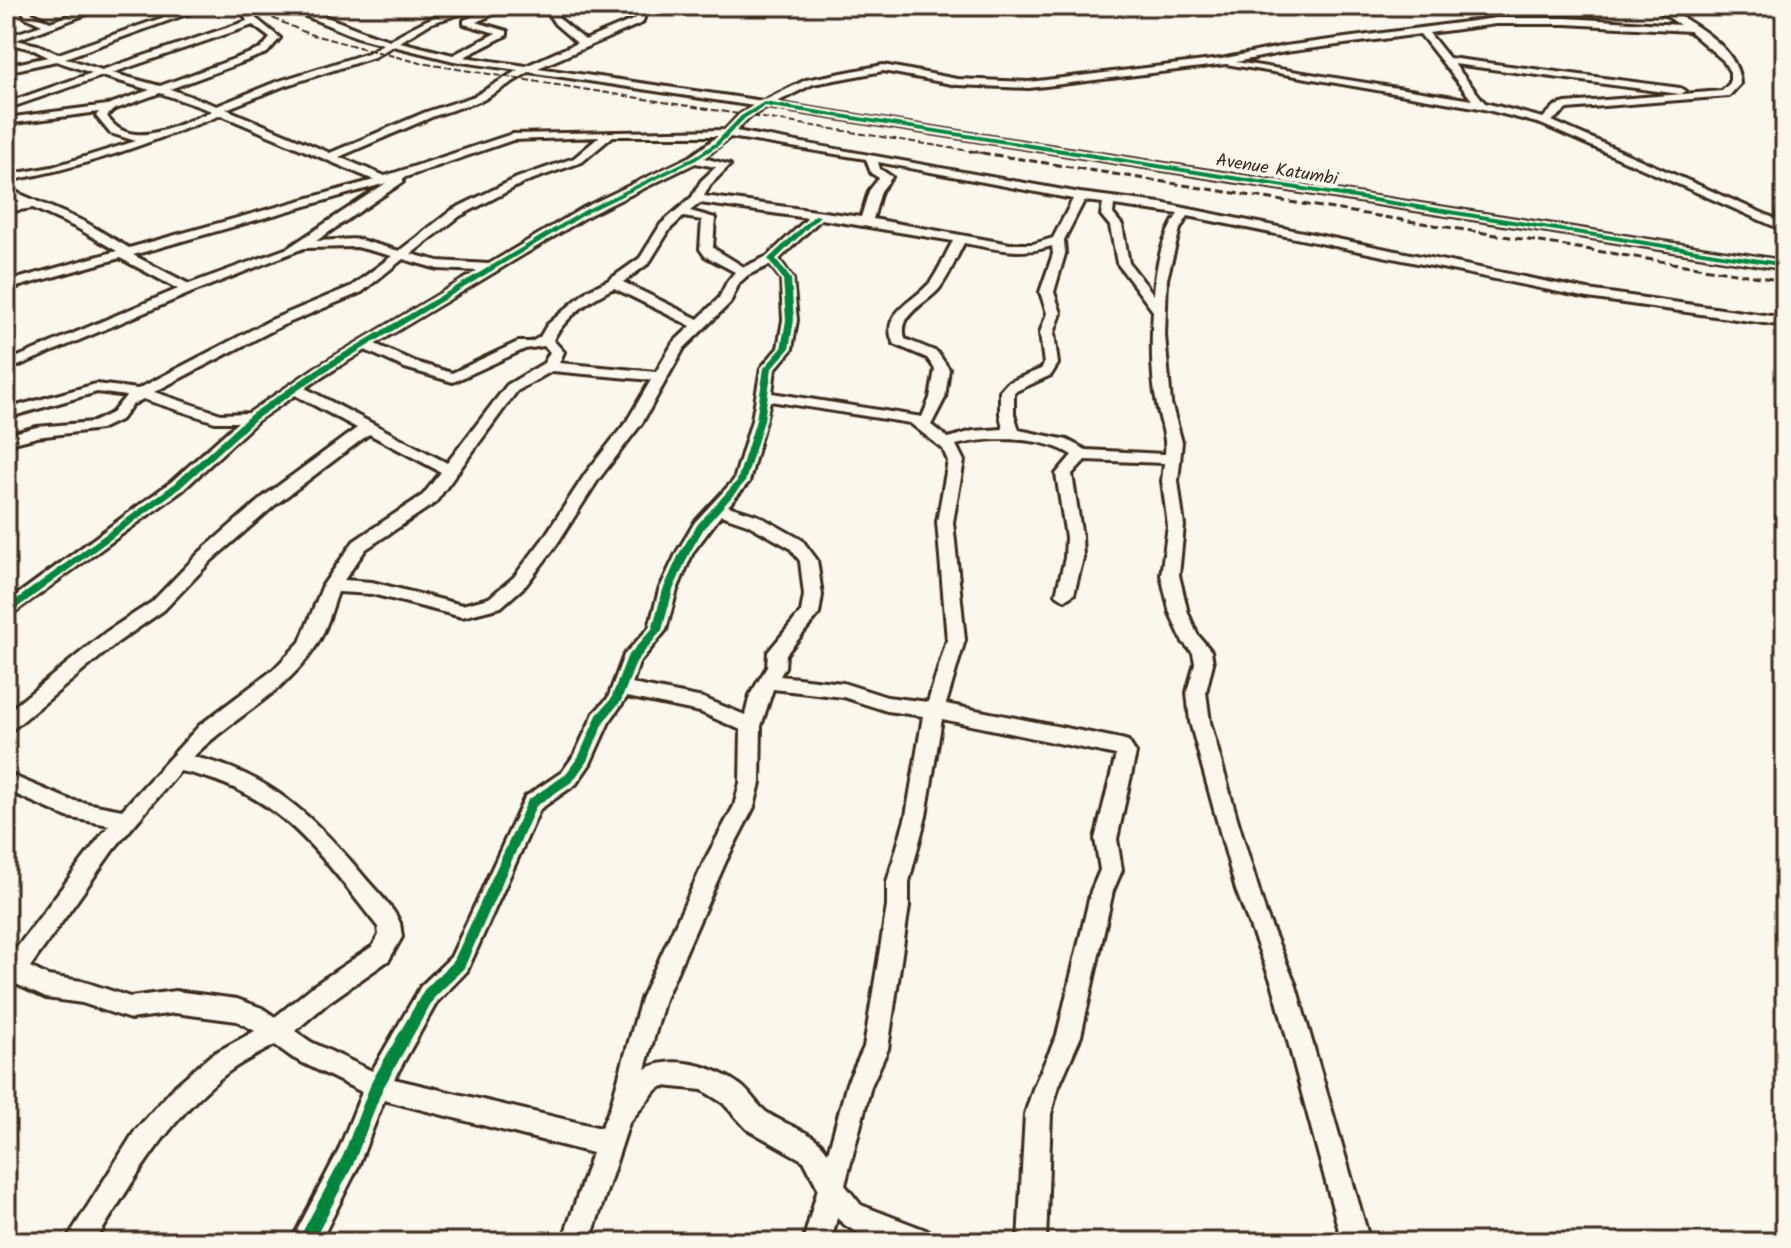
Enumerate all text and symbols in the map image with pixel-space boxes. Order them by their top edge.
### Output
street label: Avenue Katumbi [1214,147,1340,195]

